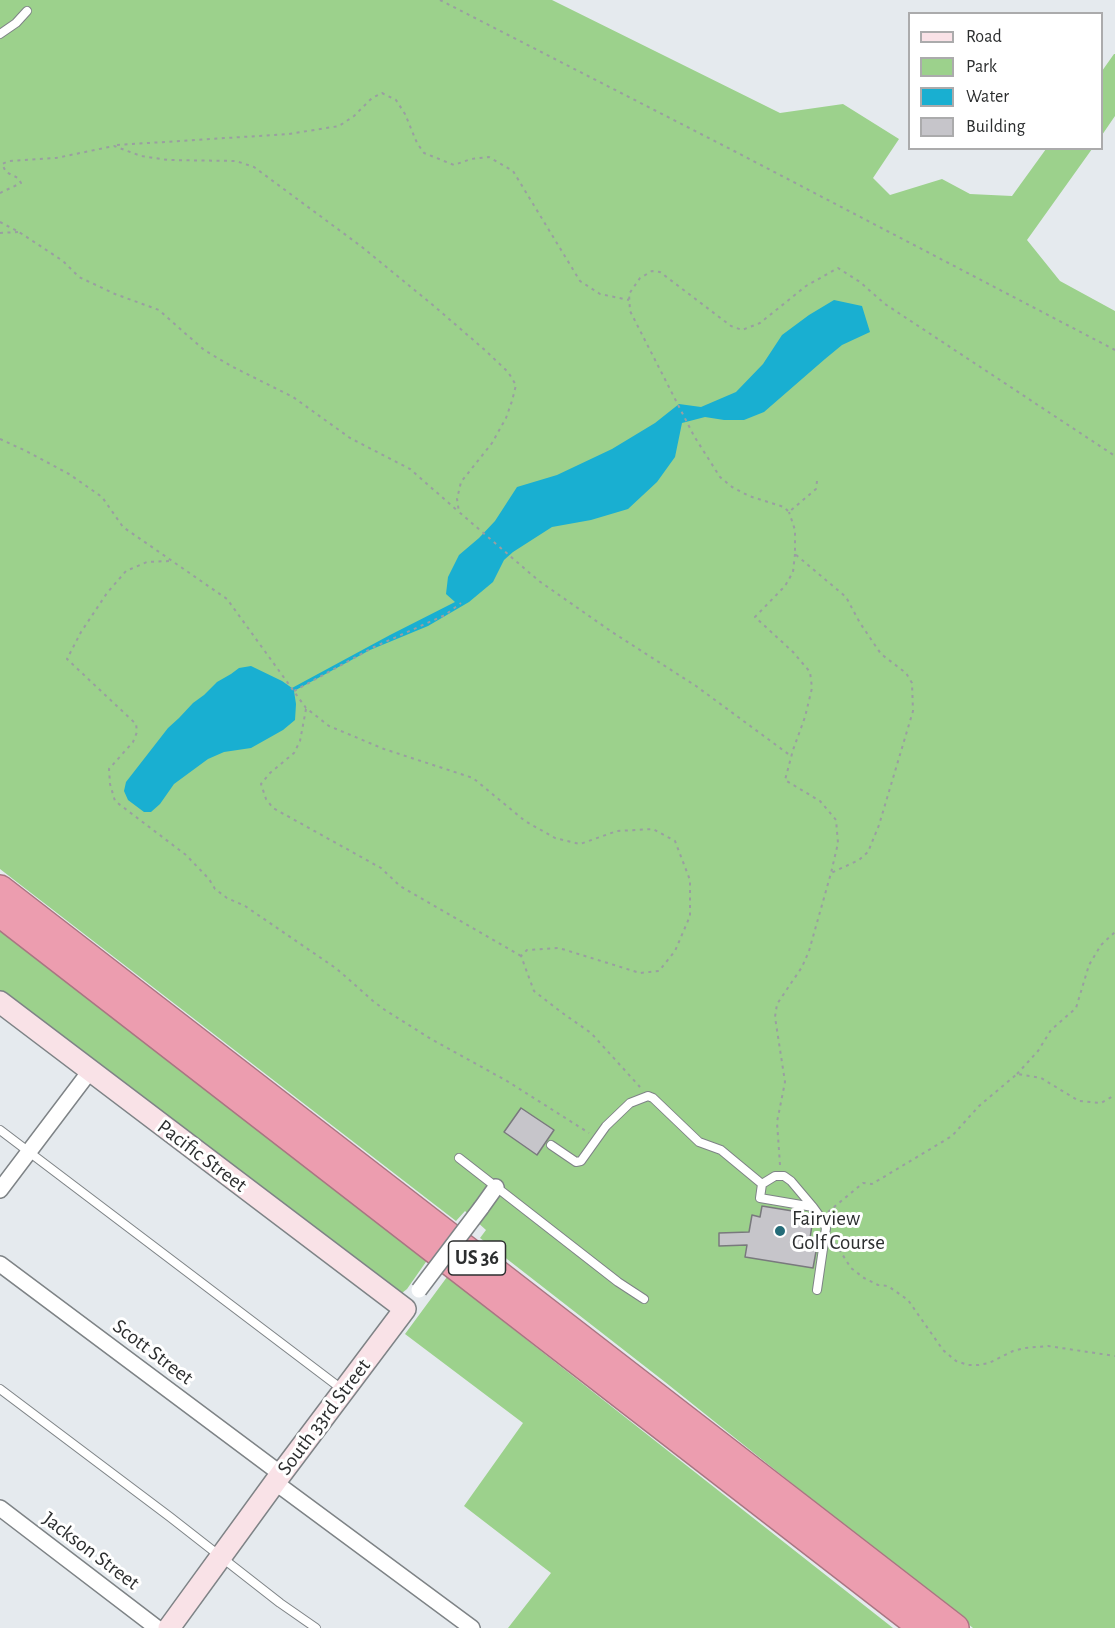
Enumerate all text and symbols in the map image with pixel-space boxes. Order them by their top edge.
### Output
legend [908,12,1103,150]
text: Road [966,28,1002,46]
text: Park [966,58,997,76]
text: Water [966,88,1009,106]
text: Building [966,118,1025,136]
street label: Pacific Street [152,1114,252,1198]
place label: Fairview Golf Course [792,1206,885,1256]
marker: Fairview Golf Course [773,1224,787,1238]
road number: US 36 [448,1241,506,1275]
street label: Scott Street [108,1314,198,1390]
street label: South 33rd Street [272,1354,376,1480]
street label: Jackson Street [37,1506,145,1596]

